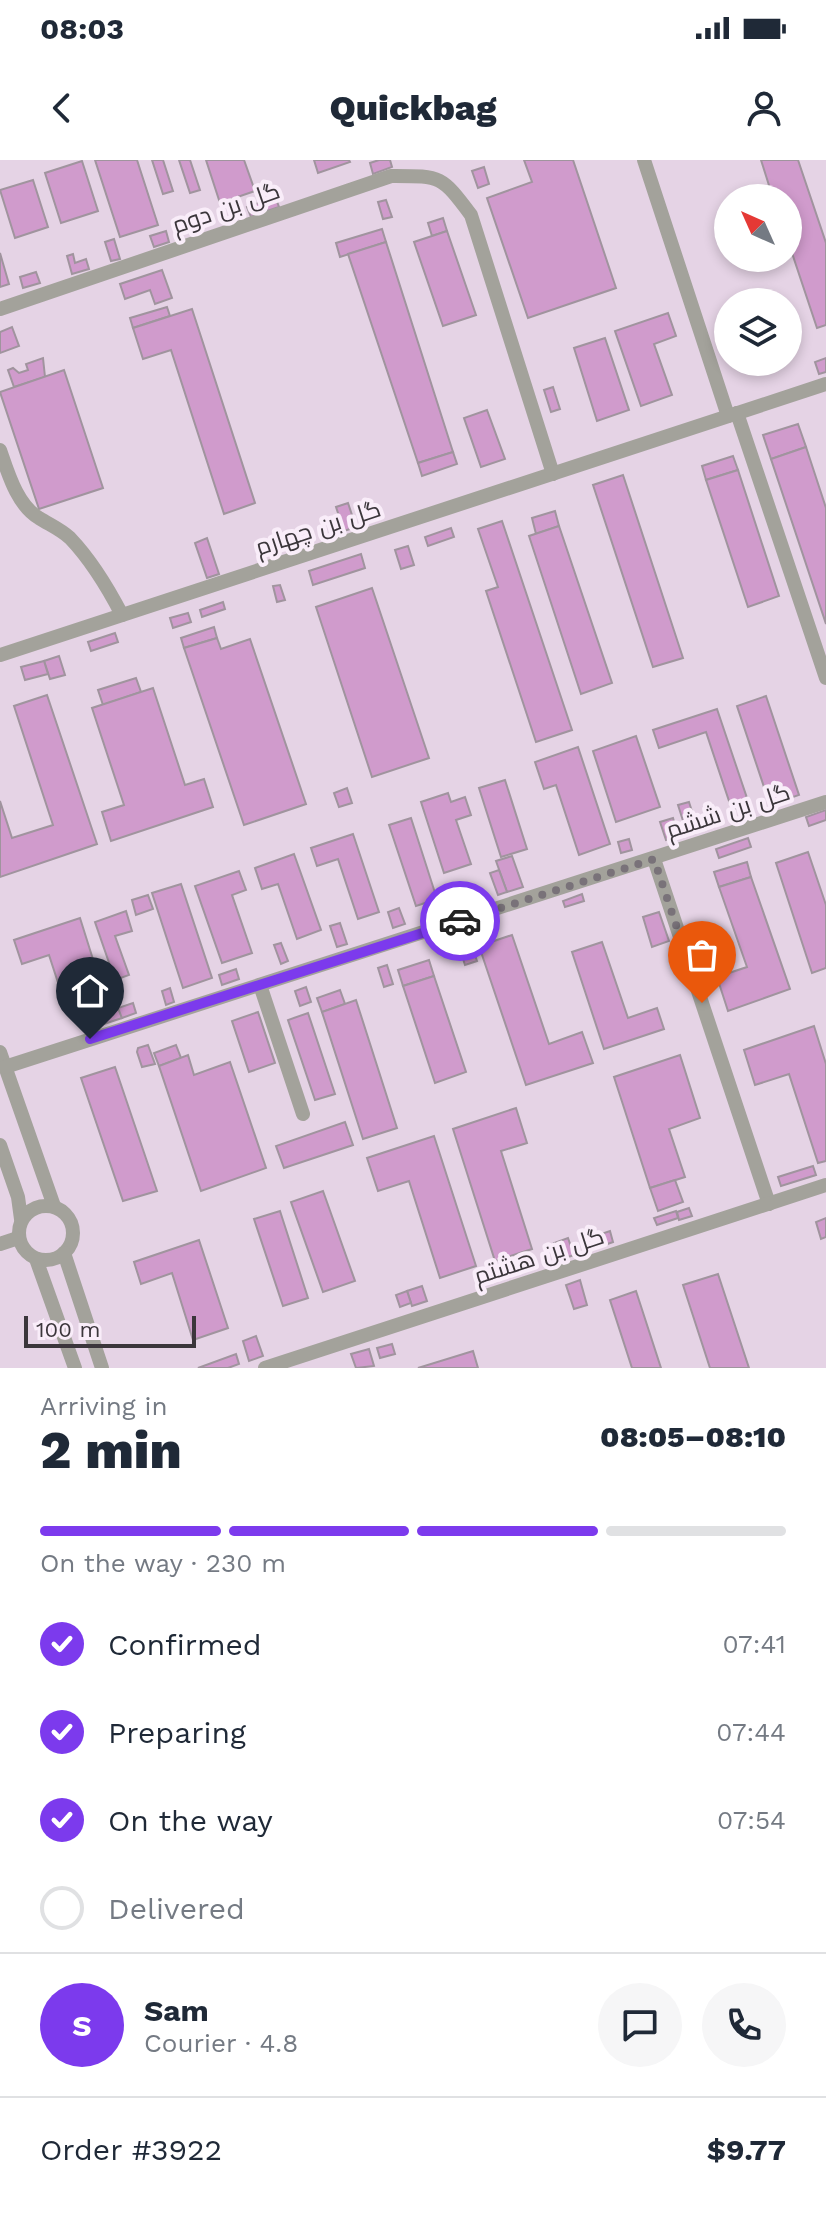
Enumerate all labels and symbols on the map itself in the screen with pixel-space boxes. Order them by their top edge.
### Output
street label: گل بن دوم [168,176,284,241]
north arrow [714,184,802,272]
street label: گل بن چهارم [252,495,385,563]
street label: گل بن ششم [662,778,794,846]
courier [420,881,500,961]
pin [668,921,736,1003]
pin [56,957,124,1039]
street label: گل بن هشتم [470,1222,608,1292]
scale bar [24,1312,196,1348]

